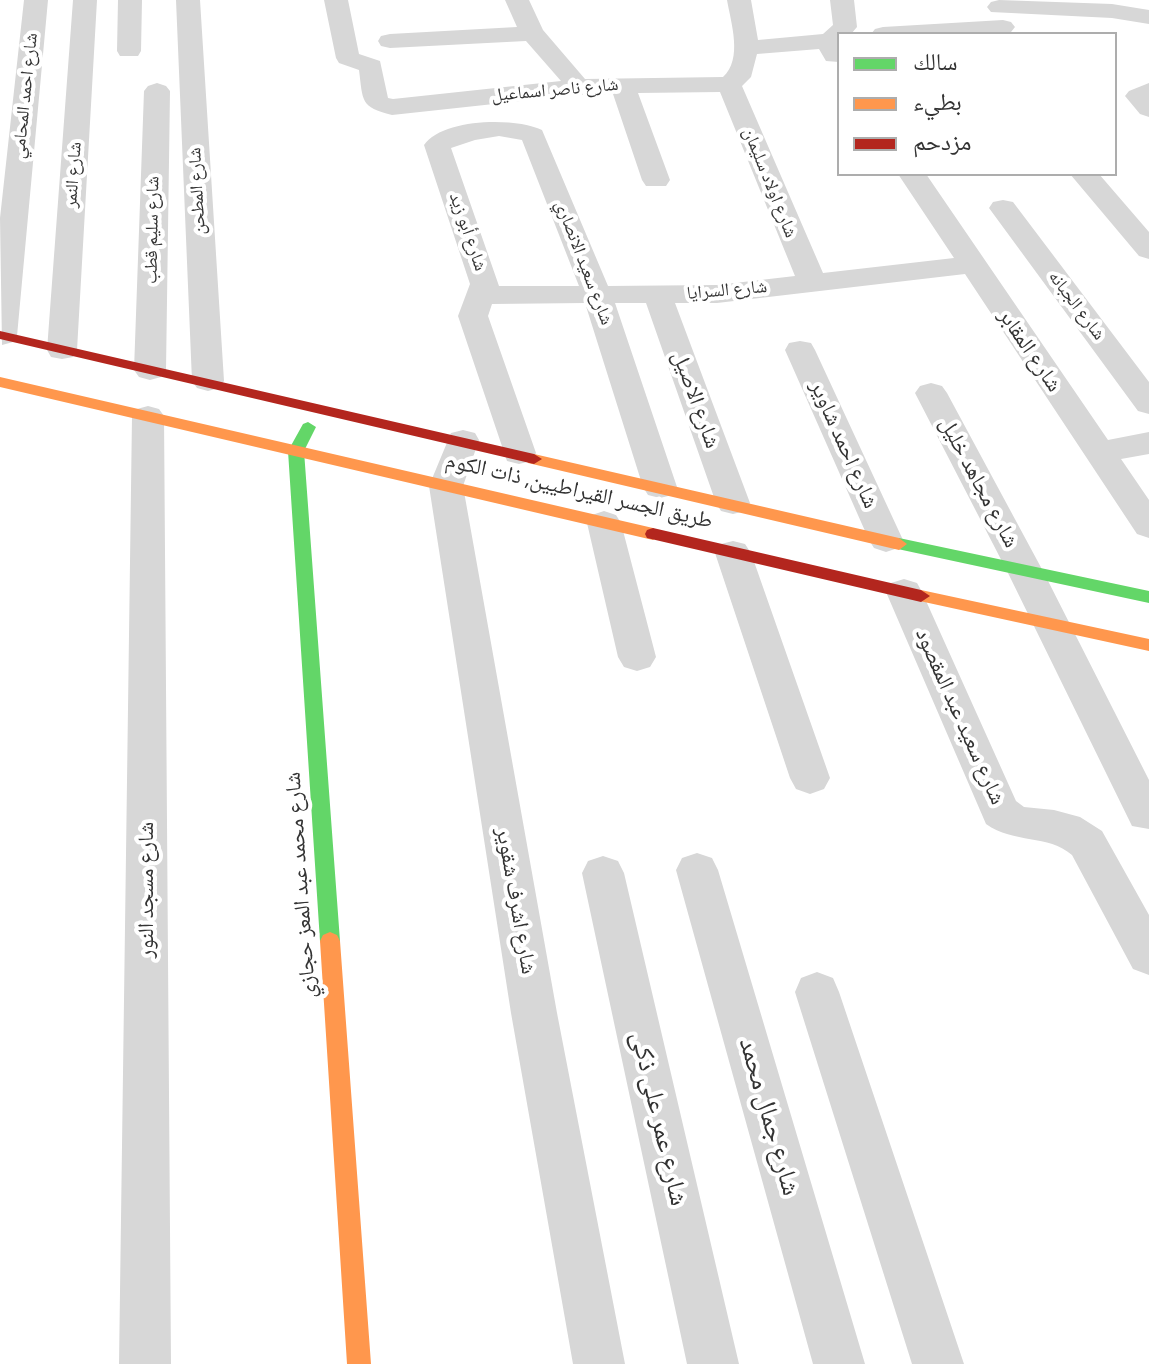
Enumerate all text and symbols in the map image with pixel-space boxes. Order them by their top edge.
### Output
street label: شارع احمد المحامي [9,32,43,160]
legend [837,32,1117,176]
text: سالك [913,43,958,79]
street label: شارع ناصر اسماعيل [491,75,619,107]
text: بطيء [913,83,962,119]
text: مزدحم [913,123,972,159]
street label: شارع اولاد سليمان [737,125,801,241]
street label: شارع النمر [61,141,87,209]
street label: شارع المطحن [185,147,211,235]
street label: شارع سليم قطب [141,176,165,284]
street label: شارع أبو زيد [444,190,490,274]
street label: شارع سعيد الانصاري [549,198,617,328]
street label: شارع الجبانه [1043,267,1109,345]
street label: شارع السرايا [686,277,768,305]
street label: شارع المقابر [992,304,1066,398]
street label: شارع الاصيل [665,348,725,452]
street label: شارع احمد شاوير [803,377,883,513]
street label: شارع مجاهد خليل [933,413,1023,553]
street label: طريق الجسر القيراطيين, ذات الكوم [443,448,715,536]
street label: شارع سعيد عبد المقصود [908,625,1010,809]
street label: شارع محمد عبد المعز حجازي [281,771,323,999]
street label: شارع مسجد النور [135,822,161,958]
street label: شارع اشرف شقوير [489,826,541,976]
street label: شارع عمر على ذكى [623,1029,693,1209]
street label: شارع جمال محمد [731,1035,805,1199]

